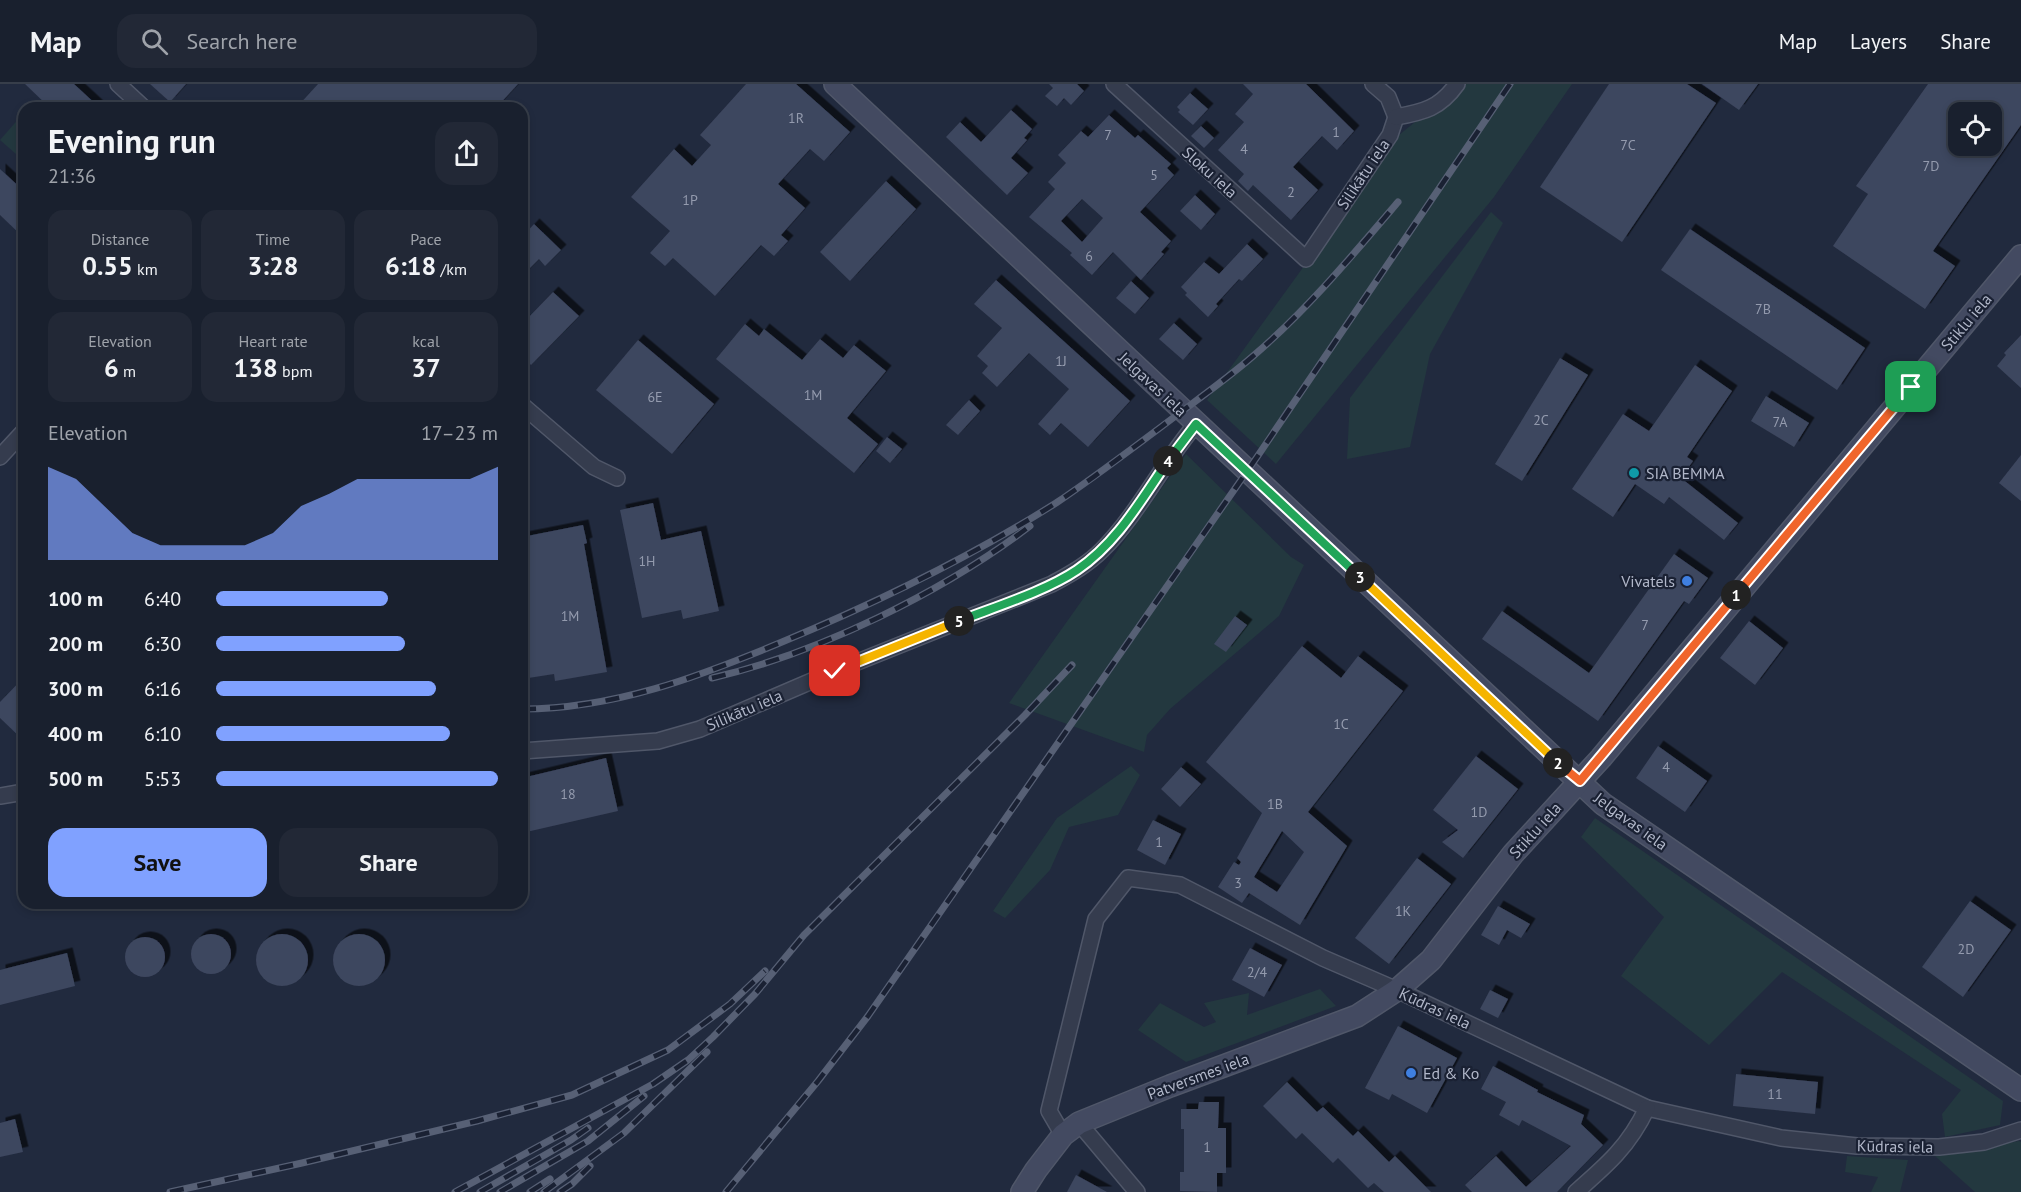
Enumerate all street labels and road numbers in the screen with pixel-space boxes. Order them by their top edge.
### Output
street label: Silikātu iela [1332,135,1394,213]
street label: Sloku iela [1178,142,1242,202]
street label: Stiklu iela [1936,289,1996,355]
street label: Jelgavas iela [1114,347,1191,421]
street label: Silikātu iela [703,685,785,735]
street label: Jelgavas iela [1590,787,1672,854]
street label: Stiklu iela [1505,798,1565,862]
street label: Kūdras iela [1396,983,1474,1033]
street label: Patversmes iela [1144,1048,1252,1104]
street label: Kūdras iela [1857,1135,1933,1157]

